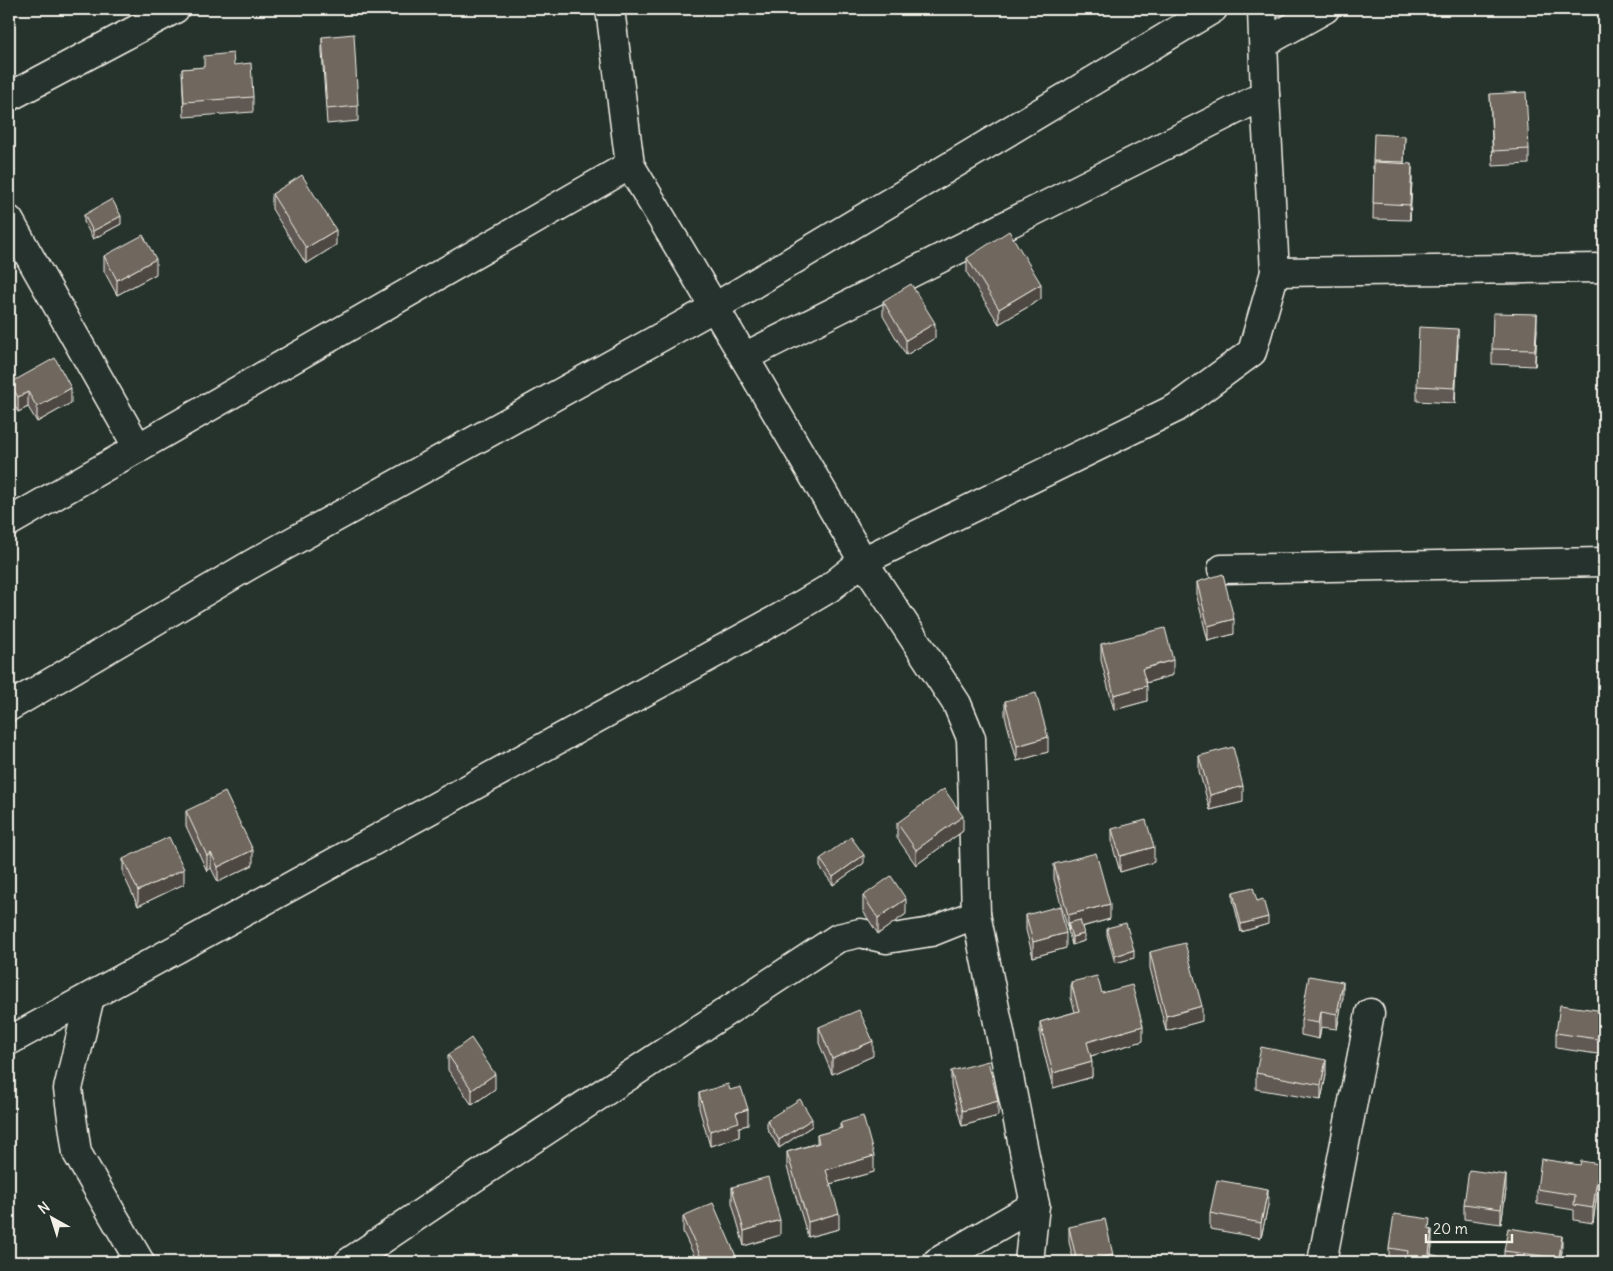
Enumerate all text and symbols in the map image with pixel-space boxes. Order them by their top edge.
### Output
north arrow [28,1194,78,1244]
text: N [34,1198,53,1218]
scale bar [1426,1211,1512,1243]
text: 20 m [1433,1219,1468,1238]

